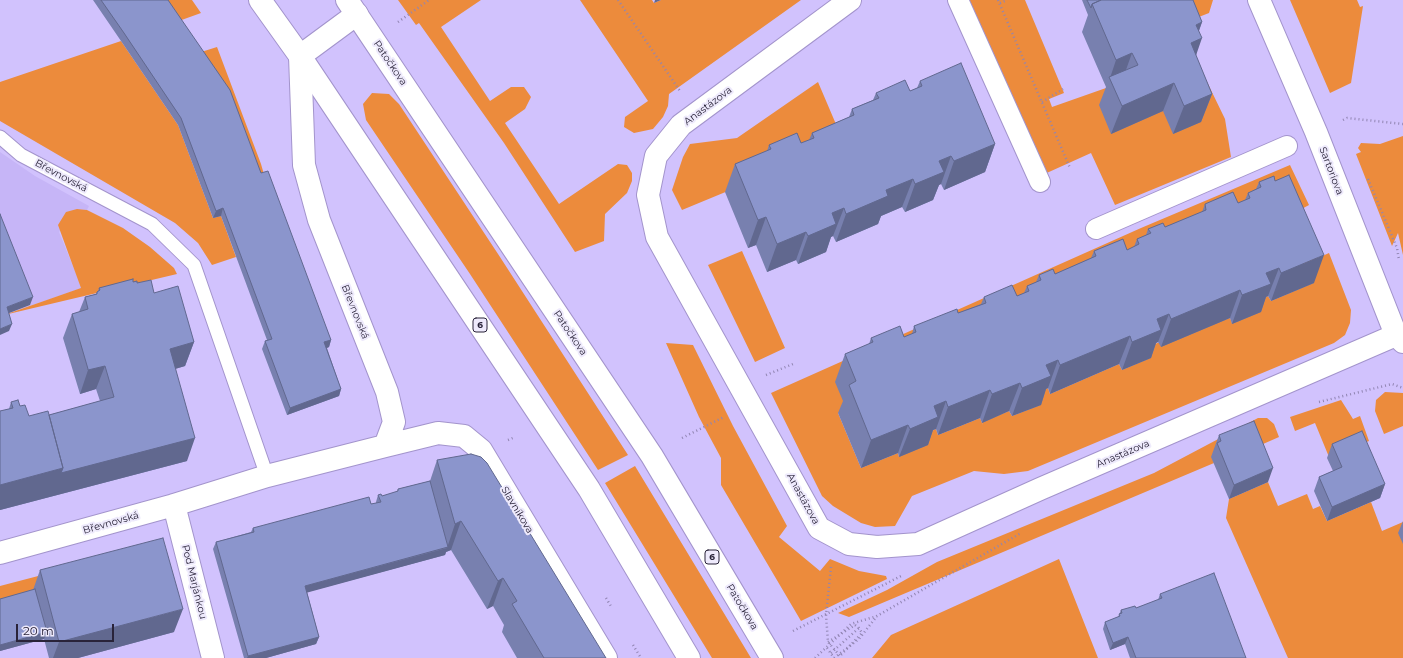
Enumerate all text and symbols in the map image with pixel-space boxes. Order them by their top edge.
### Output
street label: Patočkova [371,38,409,88]
street label: Anastázova [682,84,734,128]
street label: Sartoriova [1316,145,1346,197]
street label: Břevnovská [33,157,89,195]
street label: Břevnovská [339,283,371,341]
street label: Patočkova [551,308,589,358]
road number: 6 [473,318,487,332]
street label: Anastázova [1095,437,1151,471]
street label: Anastázova [784,471,822,527]
street label: Slavníkova [498,484,536,536]
street label: Břevnovská [82,509,140,537]
street label: Pod Marjánkou [179,544,209,620]
road number: 6 [705,550,719,564]
street label: Patočkova [724,582,760,632]
scale bar [18,616,116,642]
text: 20 m [23,623,54,638]

